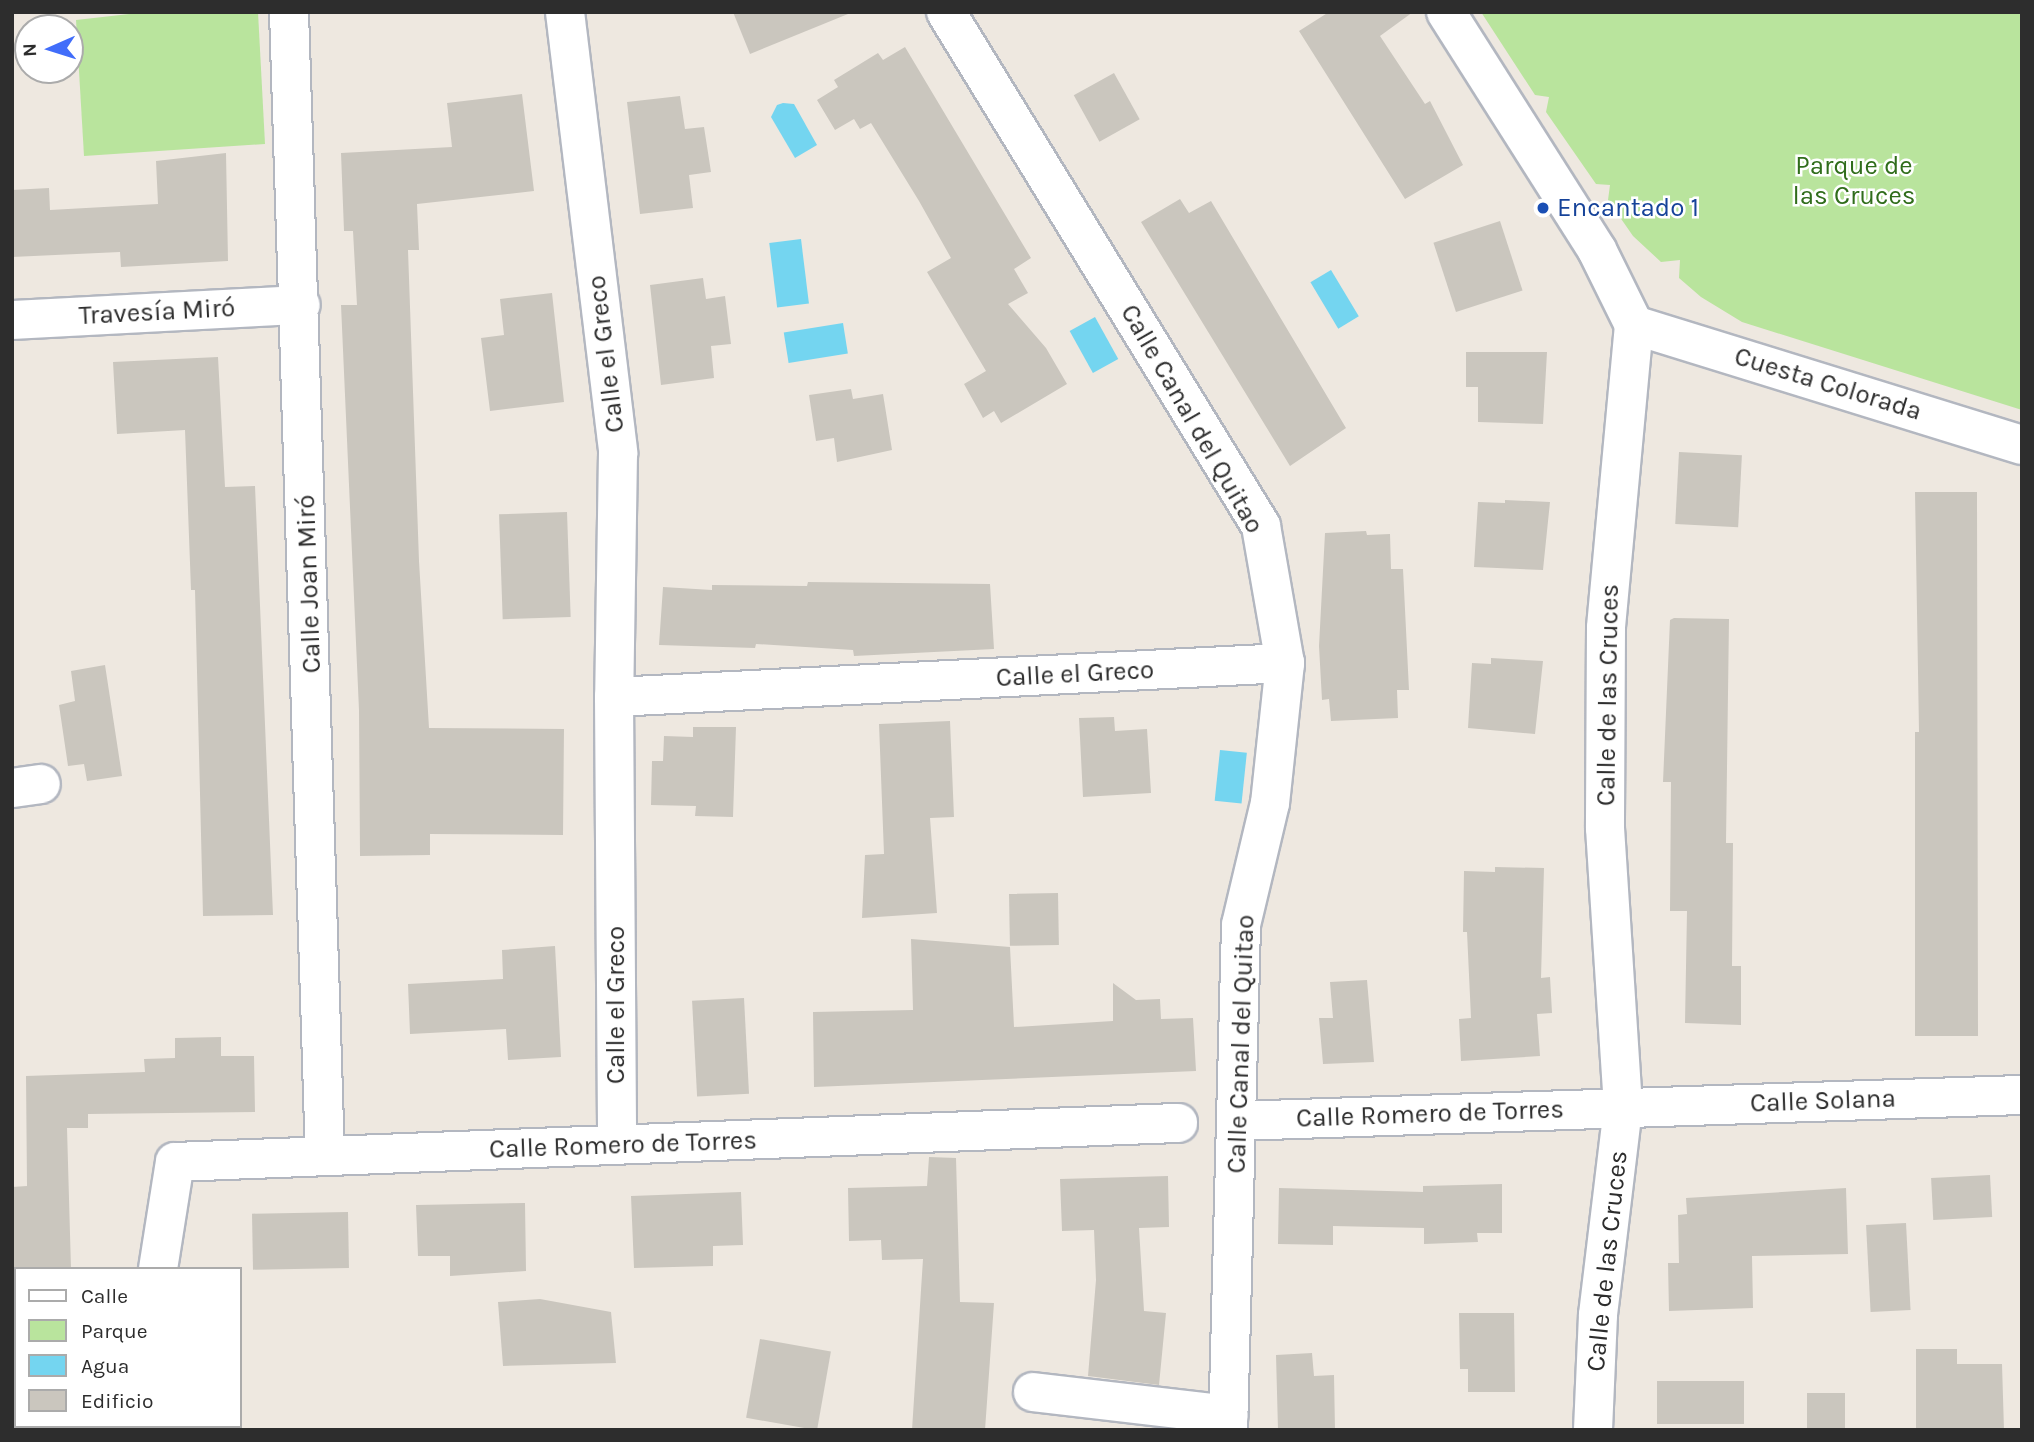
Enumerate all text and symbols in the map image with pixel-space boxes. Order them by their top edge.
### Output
north arrow [14,14,84,84]
text: N [19,43,41,57]
park label: Parque de las Cruces [1793,150,1915,212]
place label: Encantado 1 [1557,192,1699,224]
marker: Encantado 1 [1535,200,1551,216]
street label: Calle el Greco [581,274,631,434]
street label: Travesía Miró [78,292,236,332]
street label: Calle Canal del Quitao [1114,299,1270,539]
street label: Cuesta Colorada [1731,341,1925,427]
street label: Calle Joan Miró [290,494,328,674]
street label: Calle de las Cruces [1590,584,1626,806]
street label: Calle el Greco [995,654,1155,694]
street label: Calle Canal del Quitao [1221,914,1261,1174]
street label: Calle el Greco [600,926,632,1084]
street label: Calle Solana [1750,1083,1896,1119]
street label: Calle Romero de Torres [1296,1094,1564,1134]
street label: Calle Romero de Torres [489,1125,757,1165]
street label: Calle de las Cruces [1580,1149,1634,1373]
legend [14,1267,242,1428]
text: Calle [81,1284,128,1308]
text: Parque [81,1319,148,1343]
text: Agua [81,1354,129,1378]
text: Edificio [81,1389,154,1413]

